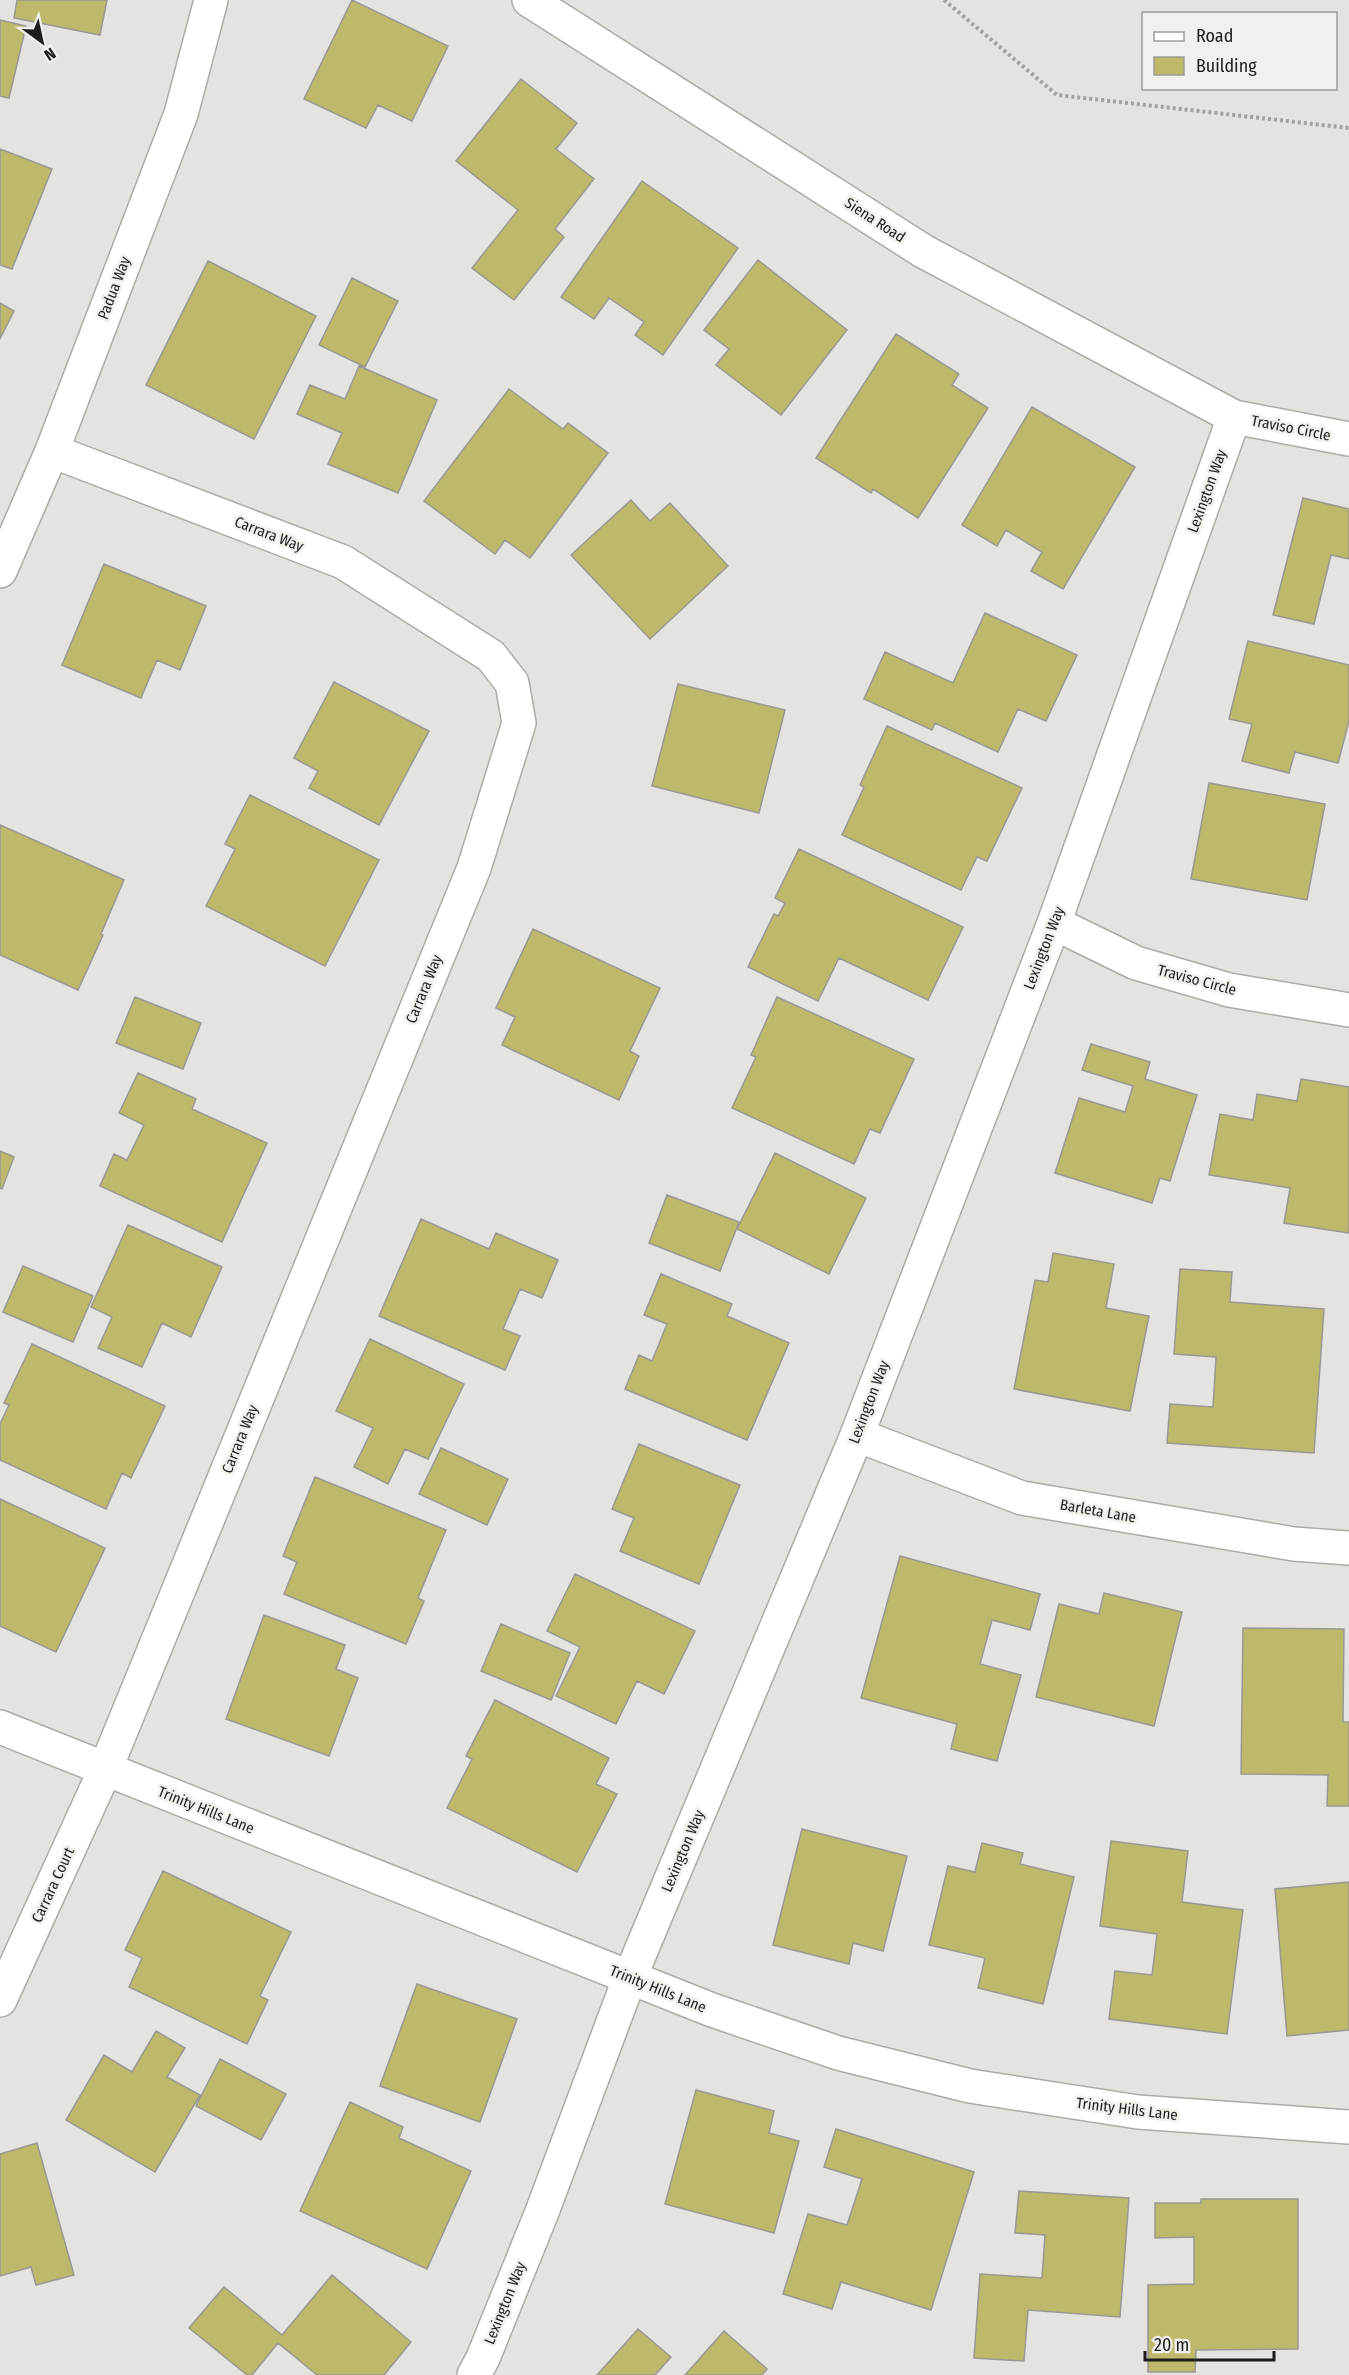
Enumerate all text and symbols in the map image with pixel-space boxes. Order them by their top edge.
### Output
north arrow [12,12,72,72]
legend [1142,12,1337,90]
text: Road [1196,25,1233,47]
text: N [41,44,59,65]
text: Building [1196,55,1257,77]
street label: Siena Road [841,194,909,246]
street label: Padua Way [94,254,134,322]
street label: Traviso Circle [1250,411,1332,445]
street label: Lexington Way [1184,447,1231,535]
street label: Carrara Way [232,513,306,555]
street label: Lexington Way [1020,904,1068,992]
street label: Carrara Way [402,952,446,1026]
street label: Traviso Circle [1156,961,1238,999]
street label: Lexington Way [845,1358,893,1446]
street label: Carrara Way [218,1402,262,1476]
street label: Barleta Lane [1059,1495,1137,1527]
street label: Trinity Hills Lane [155,1783,257,1837]
street label: Lexington Way [658,1807,708,1895]
street label: Carrara Court [28,1844,78,1926]
street label: Trinity Hills Lane [607,1962,709,2016]
street label: Trinity Hills Lane [1075,2094,1179,2124]
street label: Lexington Way [480,2259,530,2347]
scale bar [1145,2324,1274,2362]
text: 20 m [1154,2334,1189,2356]

